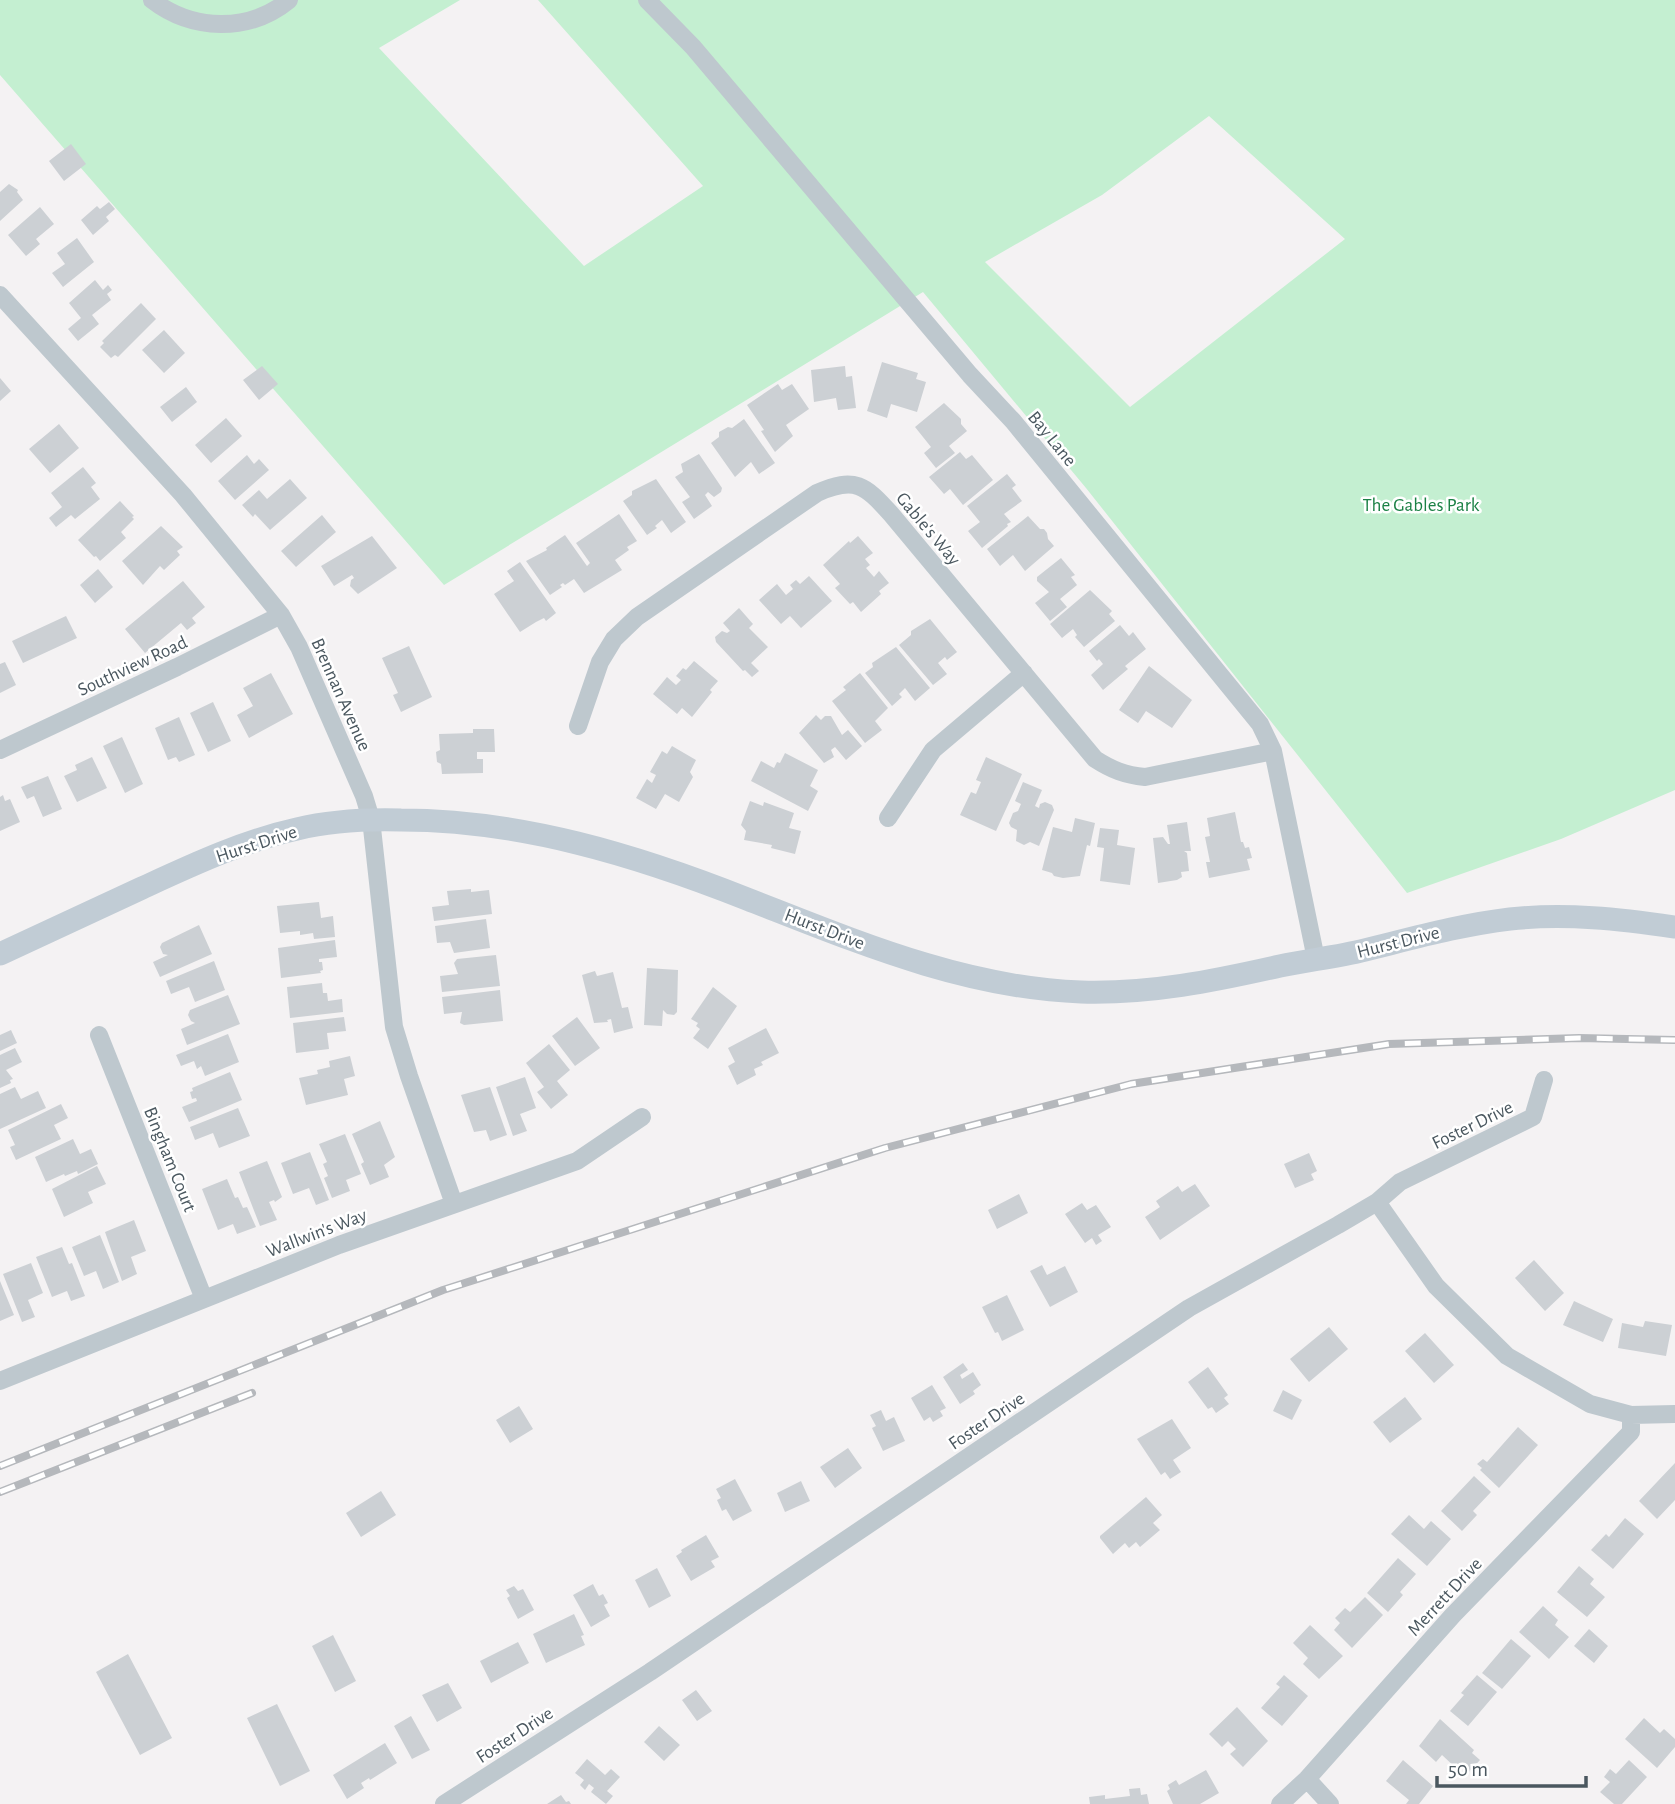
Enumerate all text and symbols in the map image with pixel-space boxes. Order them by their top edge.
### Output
street label: Bay Lane [1024,408,1080,470]
street label: Gable's Way [892,489,964,569]
park label: The Gables Park [1362,496,1480,515]
street label: Southview Road [75,633,190,700]
street label: Brennan Avenue [307,635,374,754]
street label: Hurst Drive [213,822,299,866]
street label: Hurst Drive [782,905,867,953]
street label: Hurst Drive [1355,923,1442,962]
street label: Foster Drive [1429,1098,1516,1153]
street label: Bingham Court [140,1104,199,1215]
street label: Wallwin's Way [264,1206,369,1261]
street label: Foster Drive [945,1389,1028,1454]
street label: Merrett Drive [1404,1554,1486,1640]
street label: Foster Drive [473,1704,557,1767]
scale bar [1437,1744,1586,1788]
text: 50 m [1448,1759,1488,1780]

